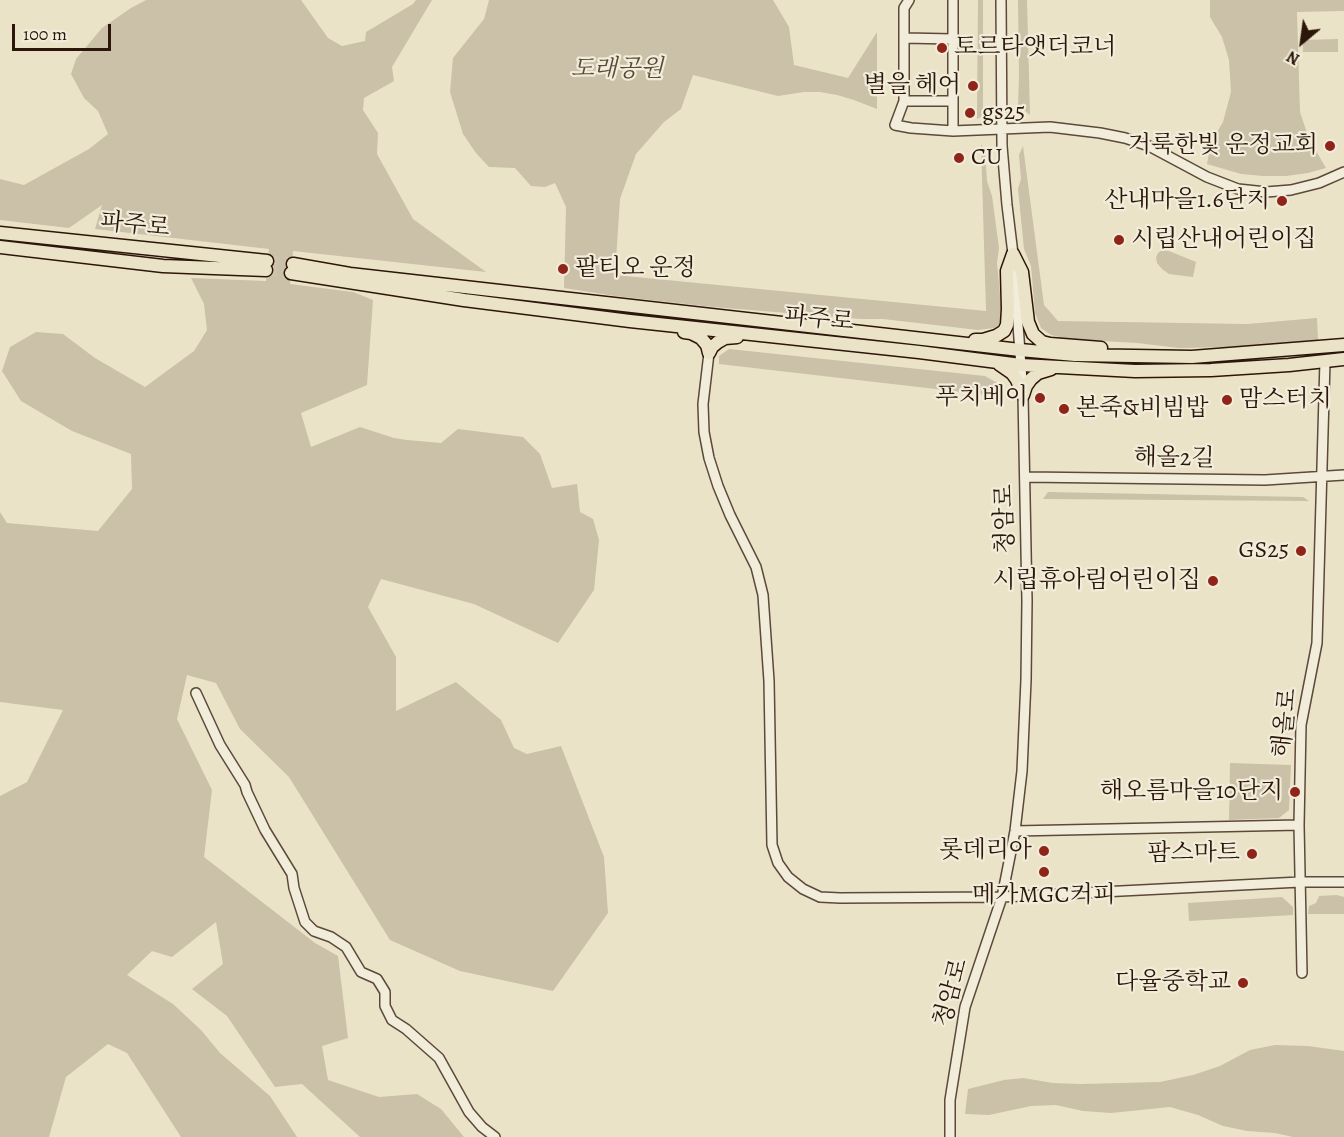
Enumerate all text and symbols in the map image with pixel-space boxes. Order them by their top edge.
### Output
scale bar [15,12,114,50]
north arrow [1272,12,1332,72]
text: 100 m [23,22,67,46]
place label: 토르타앳더코너 [954,34,1116,62]
marker: 토르타앳더코너 [935,41,949,55]
text: N [1283,45,1304,70]
park label: 도래공원 [571,56,663,84]
place label: 별을 헤어 [864,72,961,100]
marker: 별을 헤어 [966,79,980,93]
place label: gs25 [982,99,1025,127]
marker: gs25 [963,106,977,120]
place label: 거룩한빛 운정교회 [1128,132,1318,160]
marker: 거룩한빛 운정교회 [1323,139,1337,153]
place label: CU [971,144,1002,172]
marker: CU [952,151,966,165]
place label: 산내마을1.6단지 [1104,187,1270,215]
marker: 산내마을1.6단지 [1275,194,1289,208]
street label: 파주로 [99,208,171,244]
place label: 시립산내어린이집 [1131,226,1316,254]
marker: 시립산내어린이집 [1112,233,1126,247]
place label: 팥티오 운정 [575,255,696,283]
marker: 팥티오 운정 [556,262,570,276]
street label: 파주로 [783,302,855,338]
place label: 푸치베이 [935,384,1028,412]
place label: 맘스터치 [1239,386,1332,414]
marker: 푸치베이 [1033,391,1047,405]
marker: 맘스터치 [1220,393,1234,407]
place label: 본죽&비빔밥 [1076,395,1209,423]
marker: 본죽&비빔밥 [1057,402,1071,416]
street label: 해올2길 [1133,444,1215,474]
street label: 청암로 [991,484,1021,554]
place label: GS25 [1239,537,1289,565]
marker: GS25 [1294,544,1308,558]
place label: 시립휴아림어린이집 [992,567,1201,595]
marker: 시립휴아림어린이집 [1206,574,1220,588]
street label: 해올로 [1268,687,1304,759]
place label: 해오름마을10단지 [1100,778,1283,806]
marker: 해오름마을10단지 [1288,785,1302,799]
place label: 롯데리아 [939,837,1032,865]
place label: 팜스마트 [1147,840,1240,868]
marker: 롯데리아 [1037,844,1051,858]
marker: 팜스마트 [1245,847,1259,861]
marker: 메가MGC커피 [1037,865,1051,879]
place label: 메가MGC커피 [972,882,1116,910]
street label: 청암로 [929,956,975,1030]
place label: 다율중학교 [1115,969,1231,997]
marker: 다율중학교 [1236,976,1250,990]

